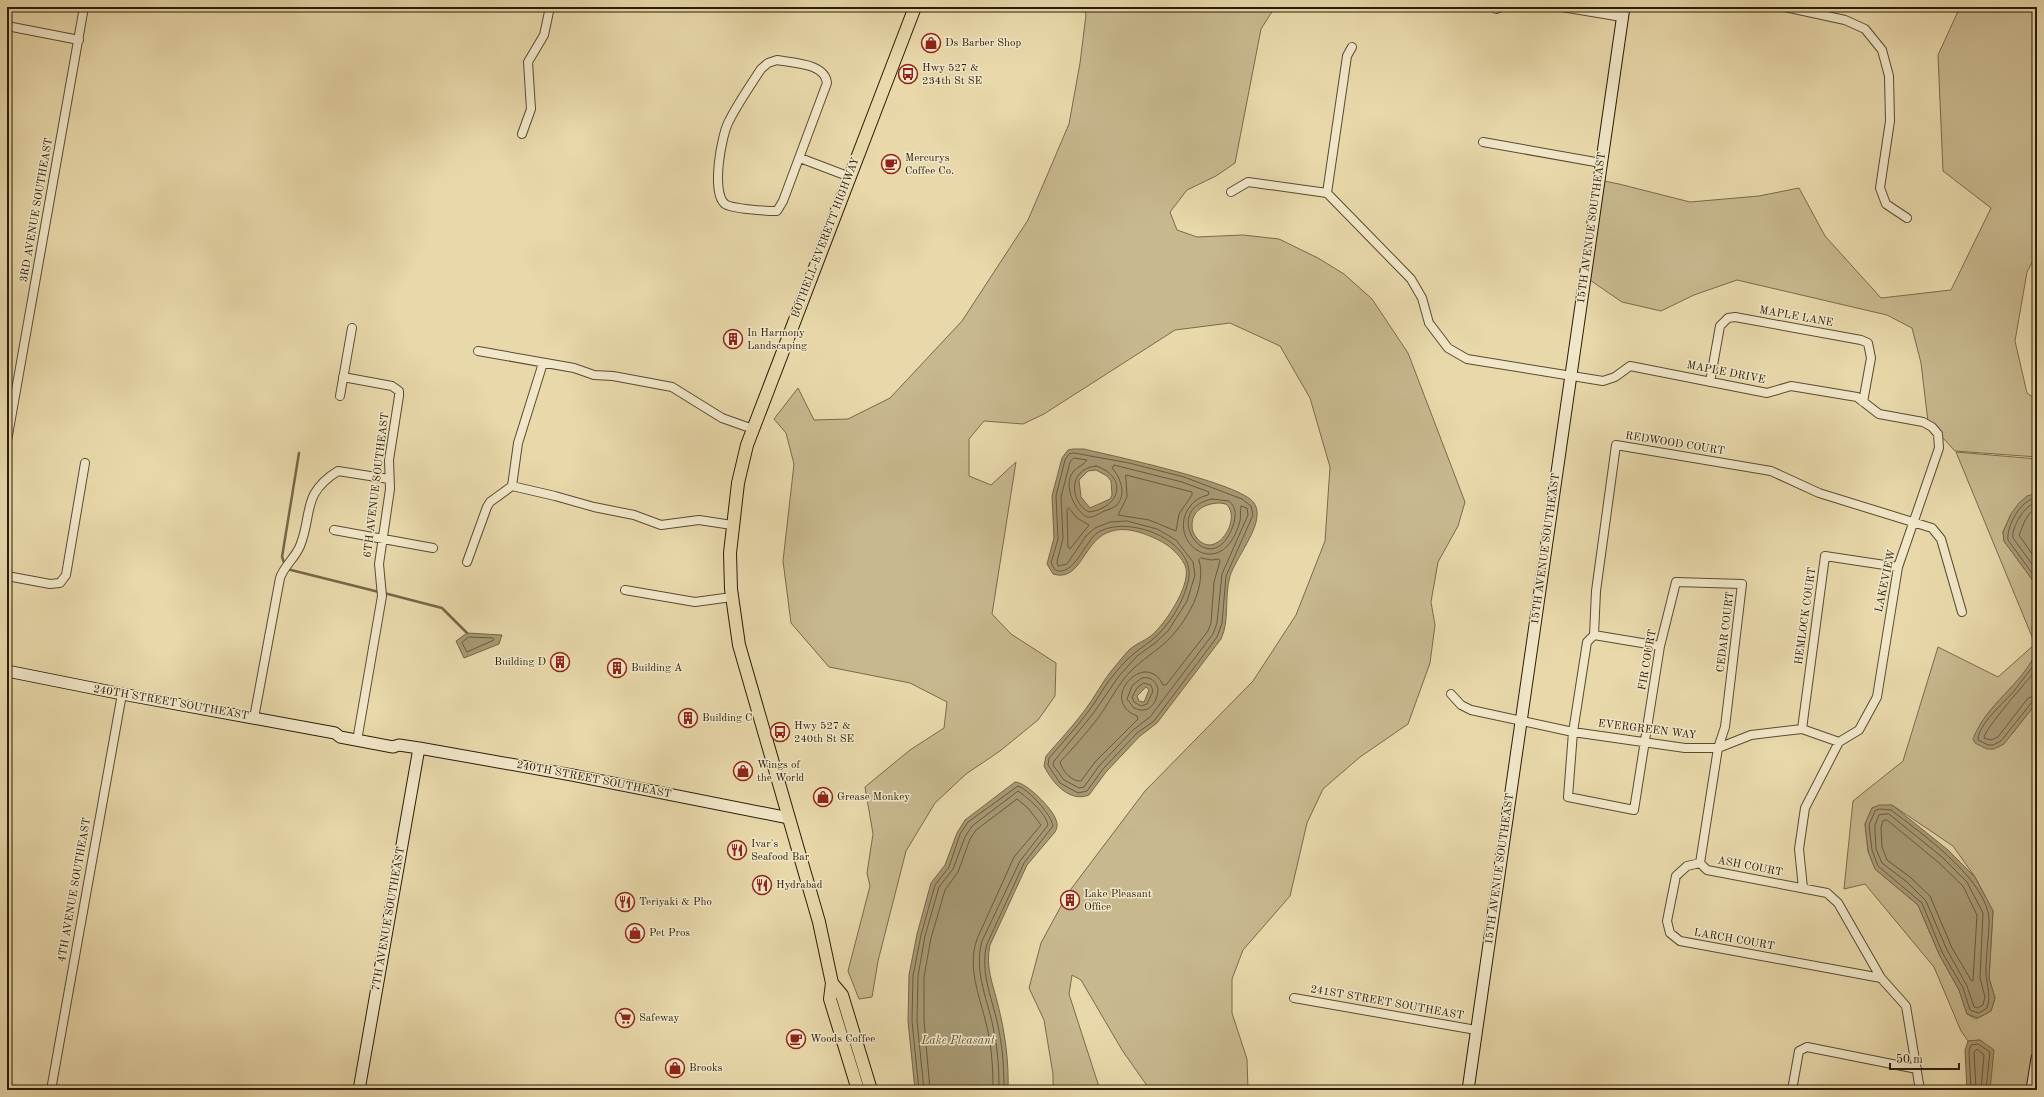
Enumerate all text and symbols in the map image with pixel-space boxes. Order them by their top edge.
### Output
shop icon: Ds Barber Shop [920,32,942,54]
place label: Ds Barber Shop [945,38,1022,49]
bus stop icon: Hwy 527 & 234th St SE [897,63,919,85]
place label: Hwy 527 & 234th St SE [922,63,982,87]
street label: 3RD AVENUE SOUTHEAST [19,137,55,283]
street label: 15TH AVENUE SOUTHEAST [1576,151,1608,304]
cafe icon: Mercurys Coffee Co. [880,153,902,175]
place label: Mercurys Coffee Co. [905,153,954,177]
street label: BOTHELL-EVERETT HIGHWAY [790,156,862,320]
street label: MAPLE LANE [1758,305,1834,329]
building icon: In Harmony Landscaping [722,328,744,350]
place label: In Harmony Landscaping [747,328,807,352]
street label: MAPLE DRIVE [1686,360,1766,386]
street label: 6TH AVENUE SOUTHEAST [363,412,391,558]
street label: REDWOOD COURT [1624,431,1726,457]
street label: 15TH AVENUE SOUTHEAST [1530,472,1562,625]
street label: LAKEVIEW [1874,548,1898,613]
street label: HEMLOCK COURT [1794,566,1818,665]
street label: CEDAR COURT [1716,591,1736,673]
street label: FIR COURT [1637,628,1659,691]
building icon: Building D [549,651,571,673]
place label: Building D [494,657,546,668]
building icon: Building A [606,657,628,679]
place label: Building A [631,663,683,674]
street label: 240TH STREET SOUTHEAST [93,684,250,722]
building icon: Building C [677,707,699,729]
place label: Building C [702,713,752,724]
street label: EVERGREEN WAY [1597,718,1697,742]
bus stop icon: Hwy 527 & 240th St SE [769,721,791,743]
place label: Hwy 527 & 240th St SE [794,721,854,745]
street label: 240TH STREET SOUTHEAST [516,760,672,800]
shop icon: Wings of the World [732,760,754,782]
place label: Wings of the World [757,760,805,784]
shop icon: Grease Monkey [812,786,834,808]
place label: Grease Monkey [837,792,910,803]
street label: 15TH AVENUE SOUTHEAST [1484,792,1516,945]
street label: 4TH AVENUE SOUTHEAST [57,817,93,963]
restaurant icon: Ivar's Seafood Bar [726,839,748,861]
place label: Ivar's Seafood Bar [751,839,810,863]
street label: 7TH AVENUE SOUTHEAST [371,846,407,992]
street label: ASH COURT [1717,855,1784,879]
restaurant icon: Hydrabad [751,874,773,896]
place label: Hydrabad [776,880,823,891]
building icon: Lake Pleasant Office [1059,889,1081,911]
place label: Lake Pleasant Office [1084,889,1152,913]
restaurant icon: Teriyaki & Pho [614,891,636,913]
place label: Teriyaki & Pho [639,897,712,908]
shop icon: Pet Pros [624,922,646,944]
street label: LARCH COURT [1693,927,1775,953]
place label: Pet Pros [649,928,690,939]
street label: 241ST STREET SOUTHEAST [1309,984,1465,1022]
supermarket icon: Safeway [614,1007,636,1029]
place label: Safeway [639,1013,679,1024]
cafe icon: Woods Coffee [785,1028,807,1050]
place label: Woods Coffee [810,1034,875,1045]
water label: Lake Pleasant [920,1035,995,1047]
scale bar [1890,1045,1959,1071]
text: 50 m [1896,1053,1923,1066]
shop icon: Brooks [664,1057,686,1079]
place label: Brooks [689,1063,723,1074]

